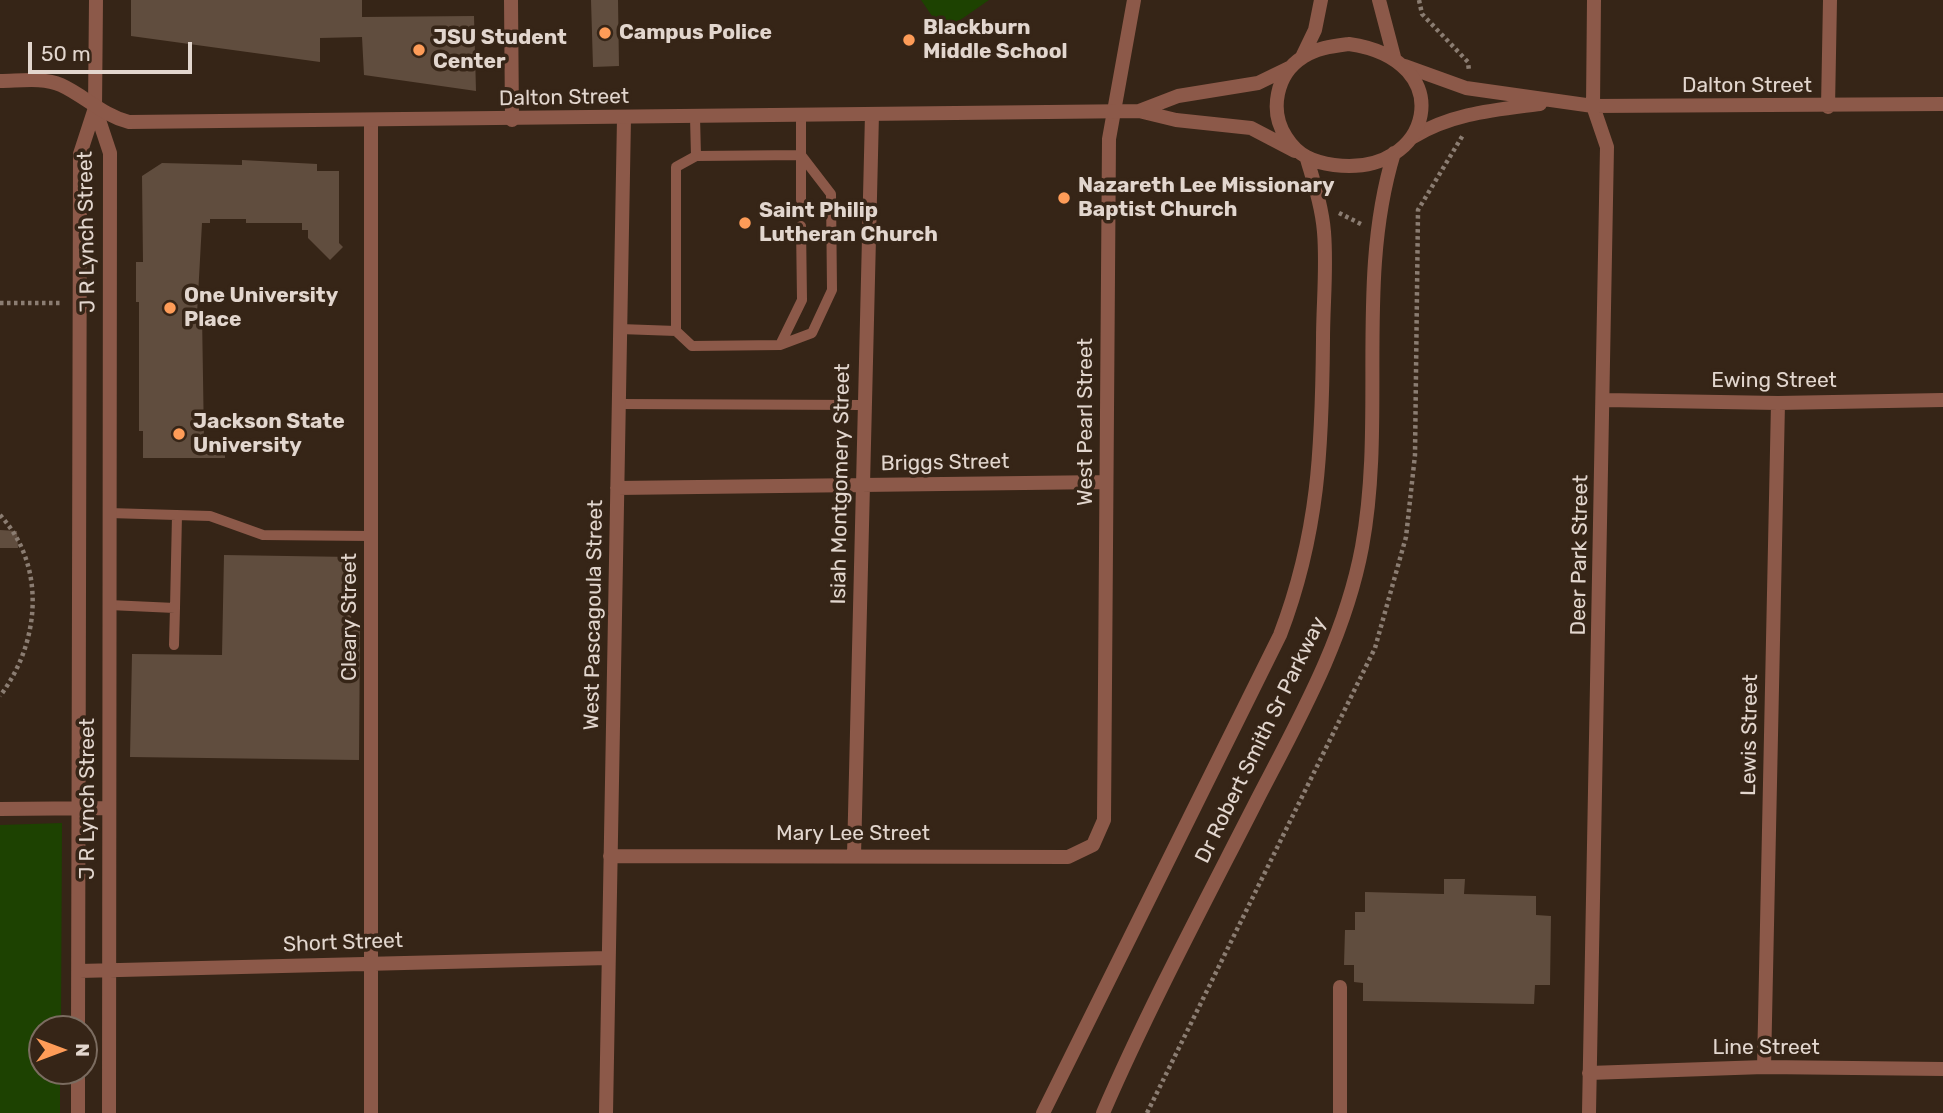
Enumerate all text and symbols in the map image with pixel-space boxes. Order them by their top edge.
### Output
place label: Blackburn Middle School [923,15,1067,65]
place label: Campus Police [619,20,772,46]
place label: JSU Student Center [433,25,567,75]
marker: Campus Police [597,25,613,41]
scale bar [32,28,196,72]
marker: Blackburn Middle School [901,32,917,48]
text: 50 m [41,41,91,66]
marker: JSU Student Center [411,42,427,58]
street label: Dalton Street [1682,73,1812,99]
street label: Dalton Street [499,84,629,112]
street label: J R Lynch Street [73,151,101,313]
place label: Nazareth Lee Missionary Baptist Church [1078,173,1335,223]
marker: Nazareth Lee Missionary Baptist Church [1056,190,1072,206]
place label: Saint Philip Lutheran Church [759,198,938,248]
marker: Saint Philip Lutheran Church [737,215,753,231]
place label: One University Place [184,283,338,333]
marker: One University Place [162,300,178,316]
street label: West Pearl Street [1073,338,1099,506]
street label: Isiah Montgomery Street [826,363,856,605]
street label: Ewing Street [1711,368,1837,394]
place label: Jackson State University [193,409,345,459]
marker: Jackson State University [171,426,187,442]
street label: Briggs Street [880,449,1010,477]
street label: Deer Park Street [1566,474,1594,636]
street label: West Pascagoula Street [579,499,609,731]
street label: Cleary Street [337,553,363,681]
street label: Dr Robert Smith Sr Parkway [1190,613,1332,867]
street label: Lewis Street [1736,674,1764,796]
street label: J R Lynch Street [75,718,101,880]
street label: Mary Lee Street [776,821,930,847]
street label: Short Street [283,928,403,958]
north arrow [28,1015,98,1085]
street label: Line Street [1712,1035,1820,1061]
text: N [71,1043,94,1057]

